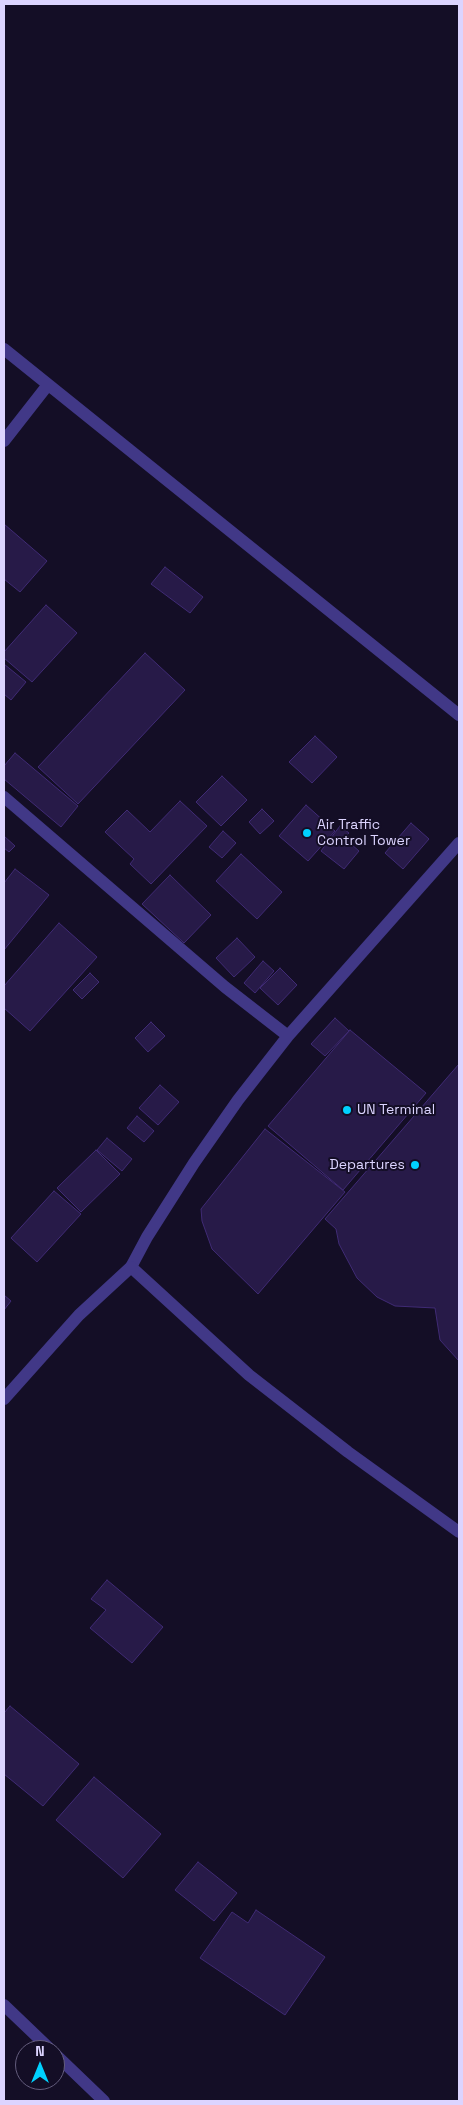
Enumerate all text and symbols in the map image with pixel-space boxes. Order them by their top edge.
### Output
place label: Air Traffic Control Tower [317,817,410,850]
marker: Air Traffic Control Tower [301,827,313,839]
place label: UN Terminal [357,1102,435,1118]
marker: UN Terminal [341,1104,353,1116]
place label: Departures [329,1157,405,1173]
marker: Departures [409,1159,421,1171]
north arrow [15,2040,65,2090]
text: N [35,2042,45,2060]

